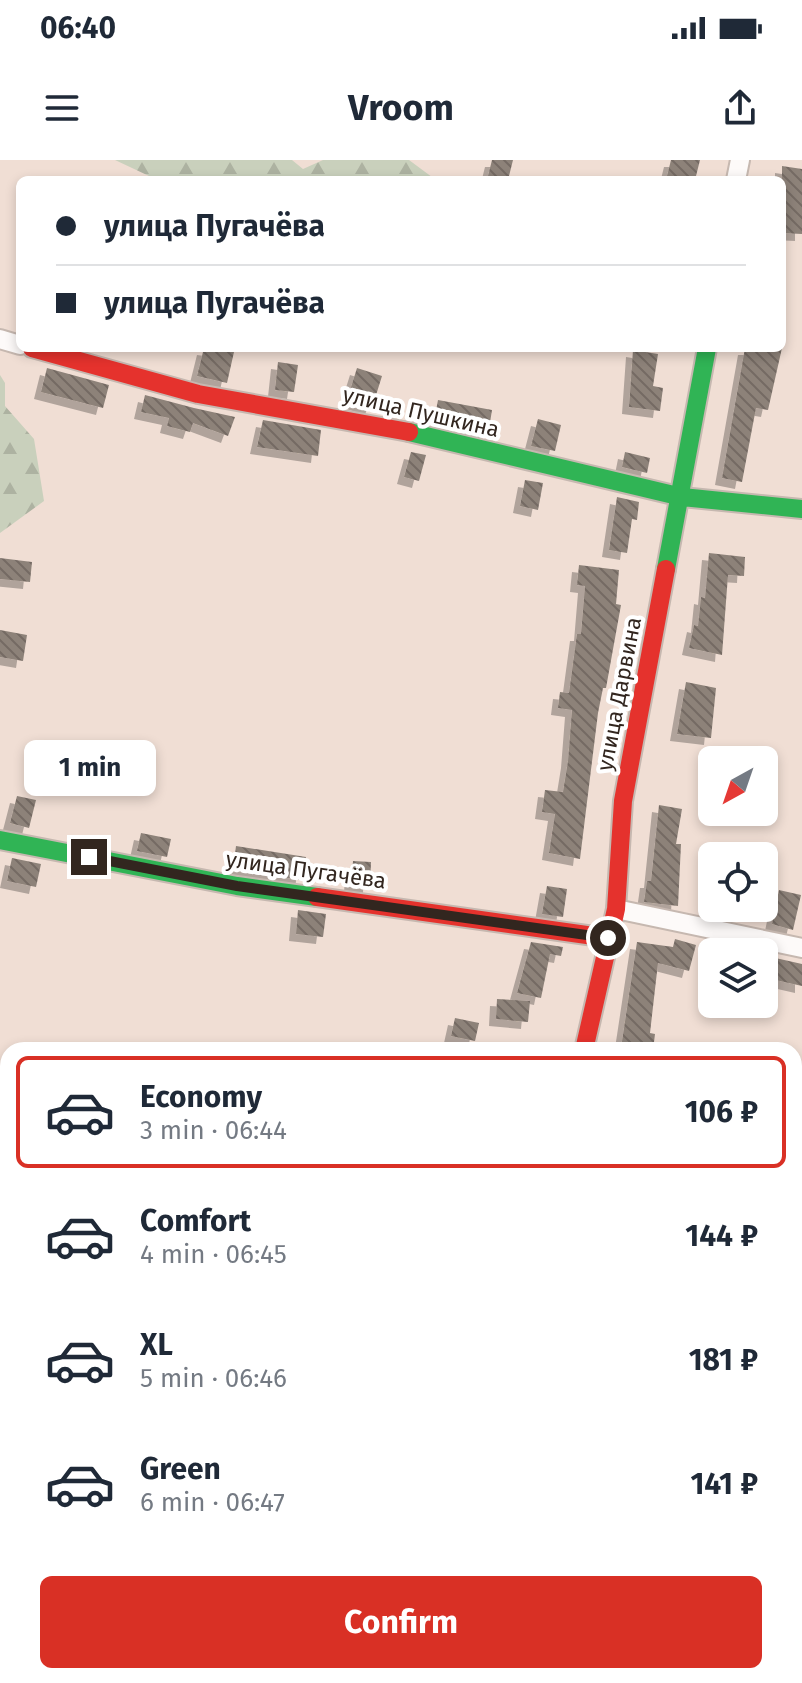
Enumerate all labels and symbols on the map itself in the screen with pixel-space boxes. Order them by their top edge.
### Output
street label: улица Пушкина [340,381,502,443]
street label: улица Дарвина [591,615,647,773]
callout: 1 min [23,741,155,797]
north arrow [698,746,778,826]
route end [71,839,107,875]
street label: улица Пугачёва [224,845,388,895]
route start [590,920,626,956]

